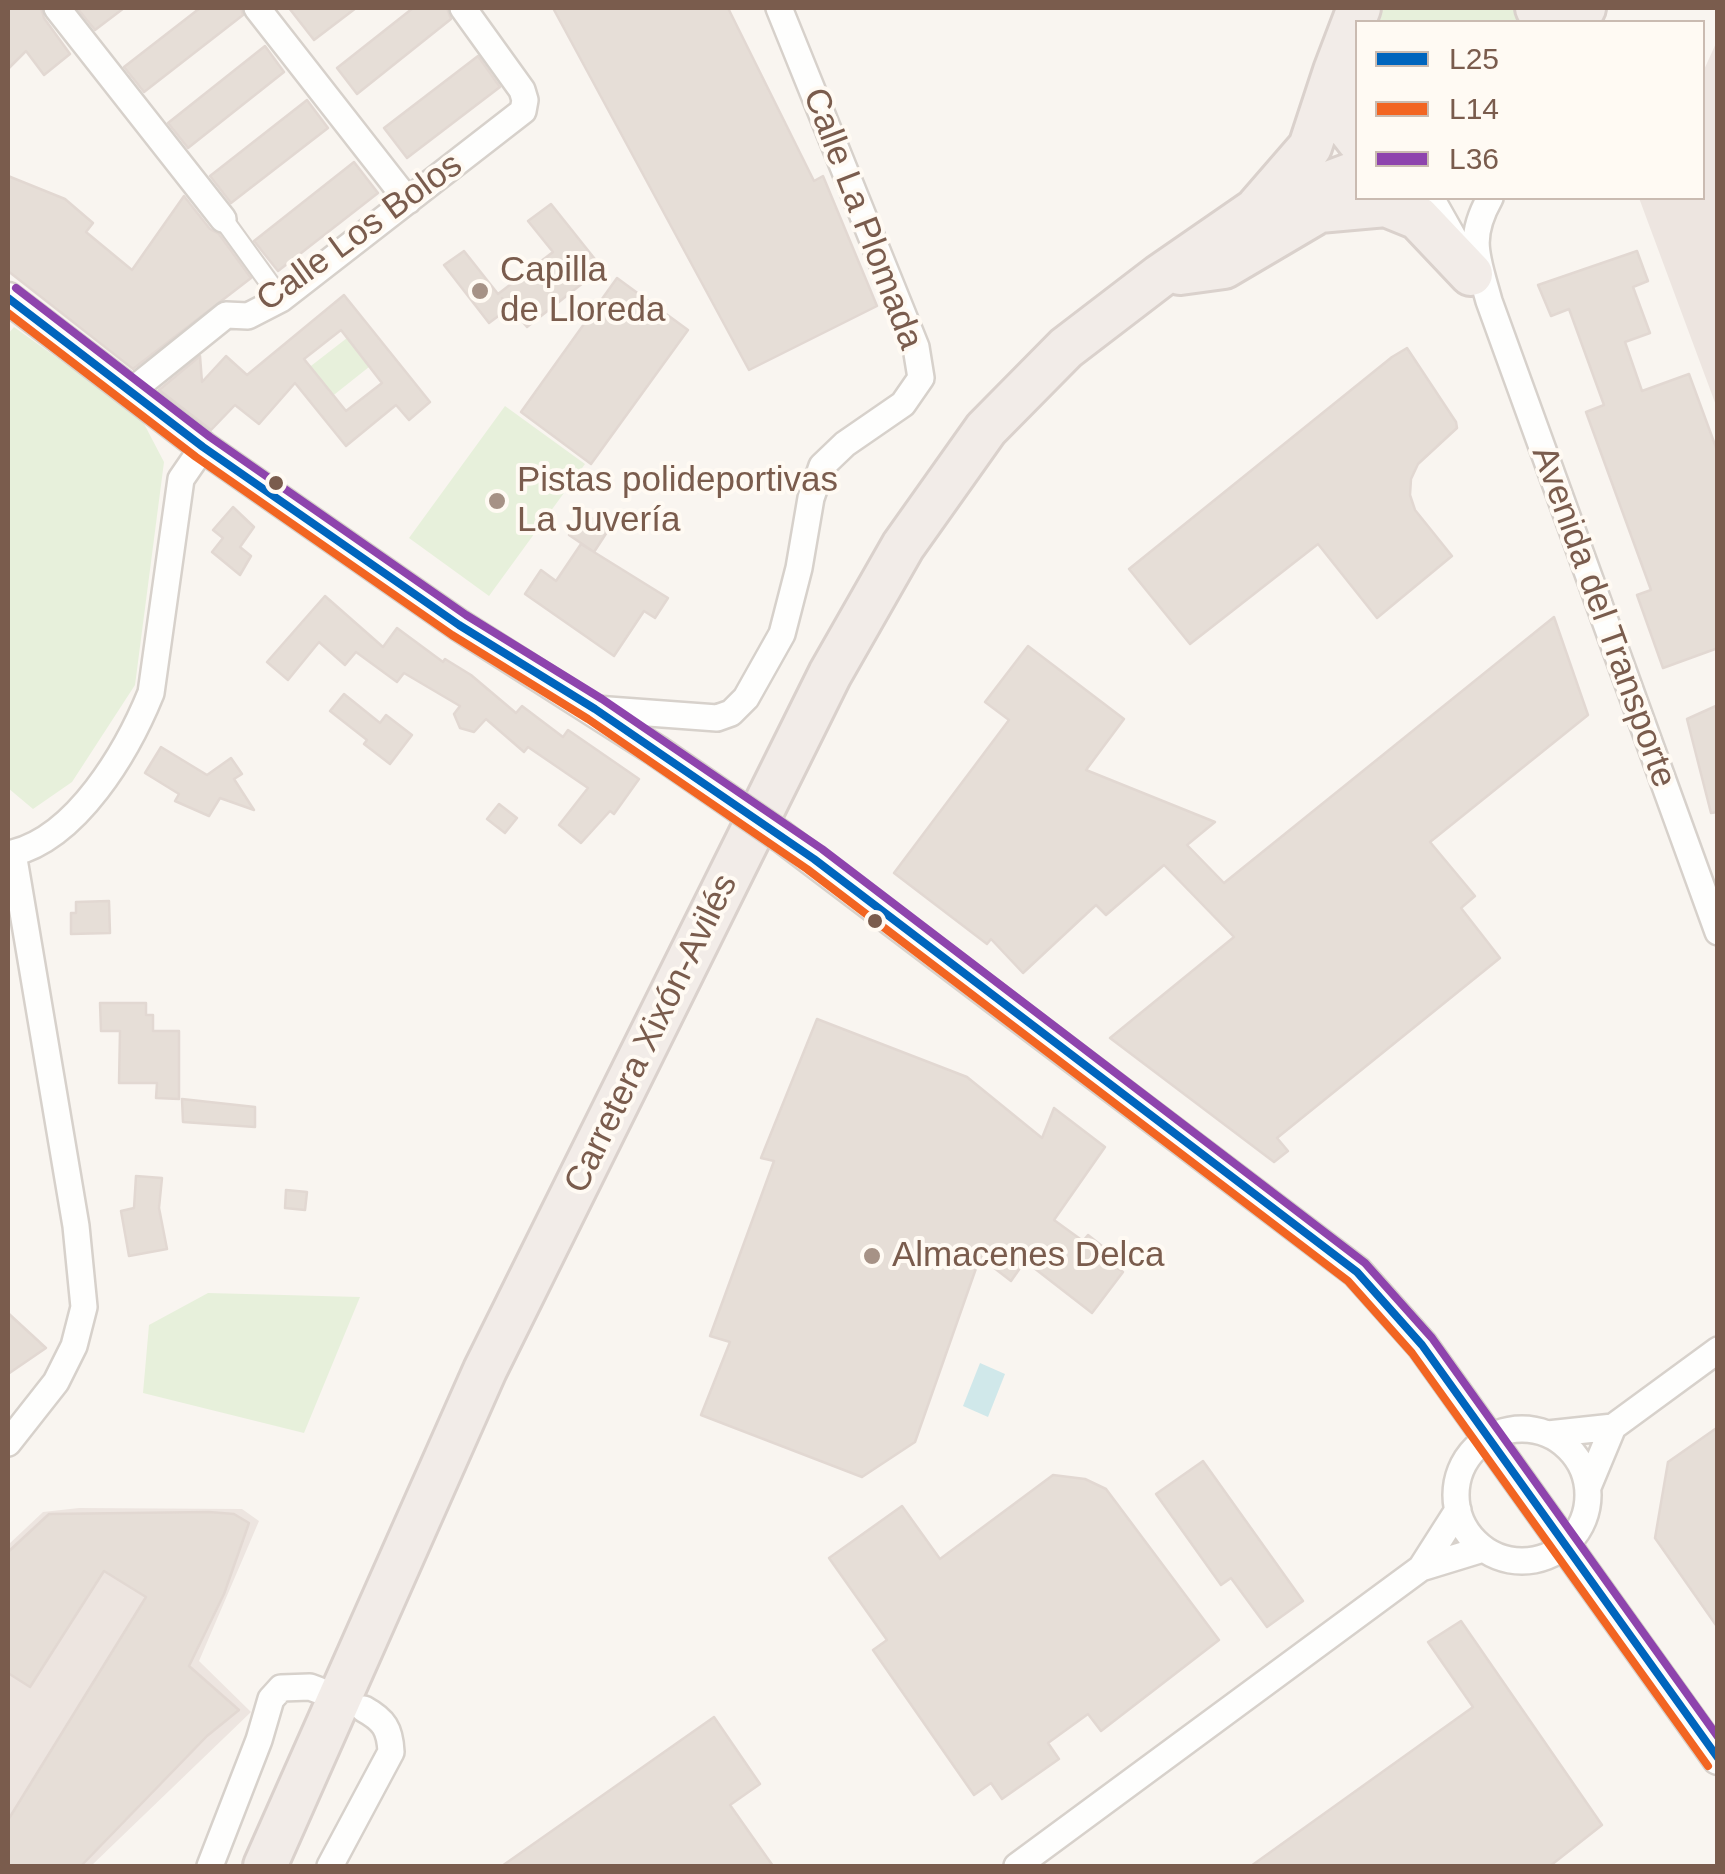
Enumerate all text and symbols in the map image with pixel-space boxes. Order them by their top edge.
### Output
legend [1355,20,1705,200]
text: L25 [1449,42,1499,75]
street label: Calle La Plomada [793,83,931,355]
text: L14 [1449,92,1499,125]
text: L36 [1449,142,1499,175]
street label: Calle Los Bolos [249,145,471,321]
place label: Capilla de Lloreda [500,250,665,332]
marker: Capilla de Lloreda [469,280,491,302]
street label: Avenida del Transporte [1522,441,1684,793]
place label: Pistas polideportivas La Juvería [517,460,838,542]
unlabelled marker [266,473,286,493]
marker: Pistas polideportivas La Juvería [486,490,508,512]
street label: Carretera Xixón-Avilés [557,868,747,1200]
unlabelled marker [865,911,885,931]
place label: Almacenes Delca [892,1235,1164,1277]
marker: Almacenes Delca [861,1245,883,1267]

